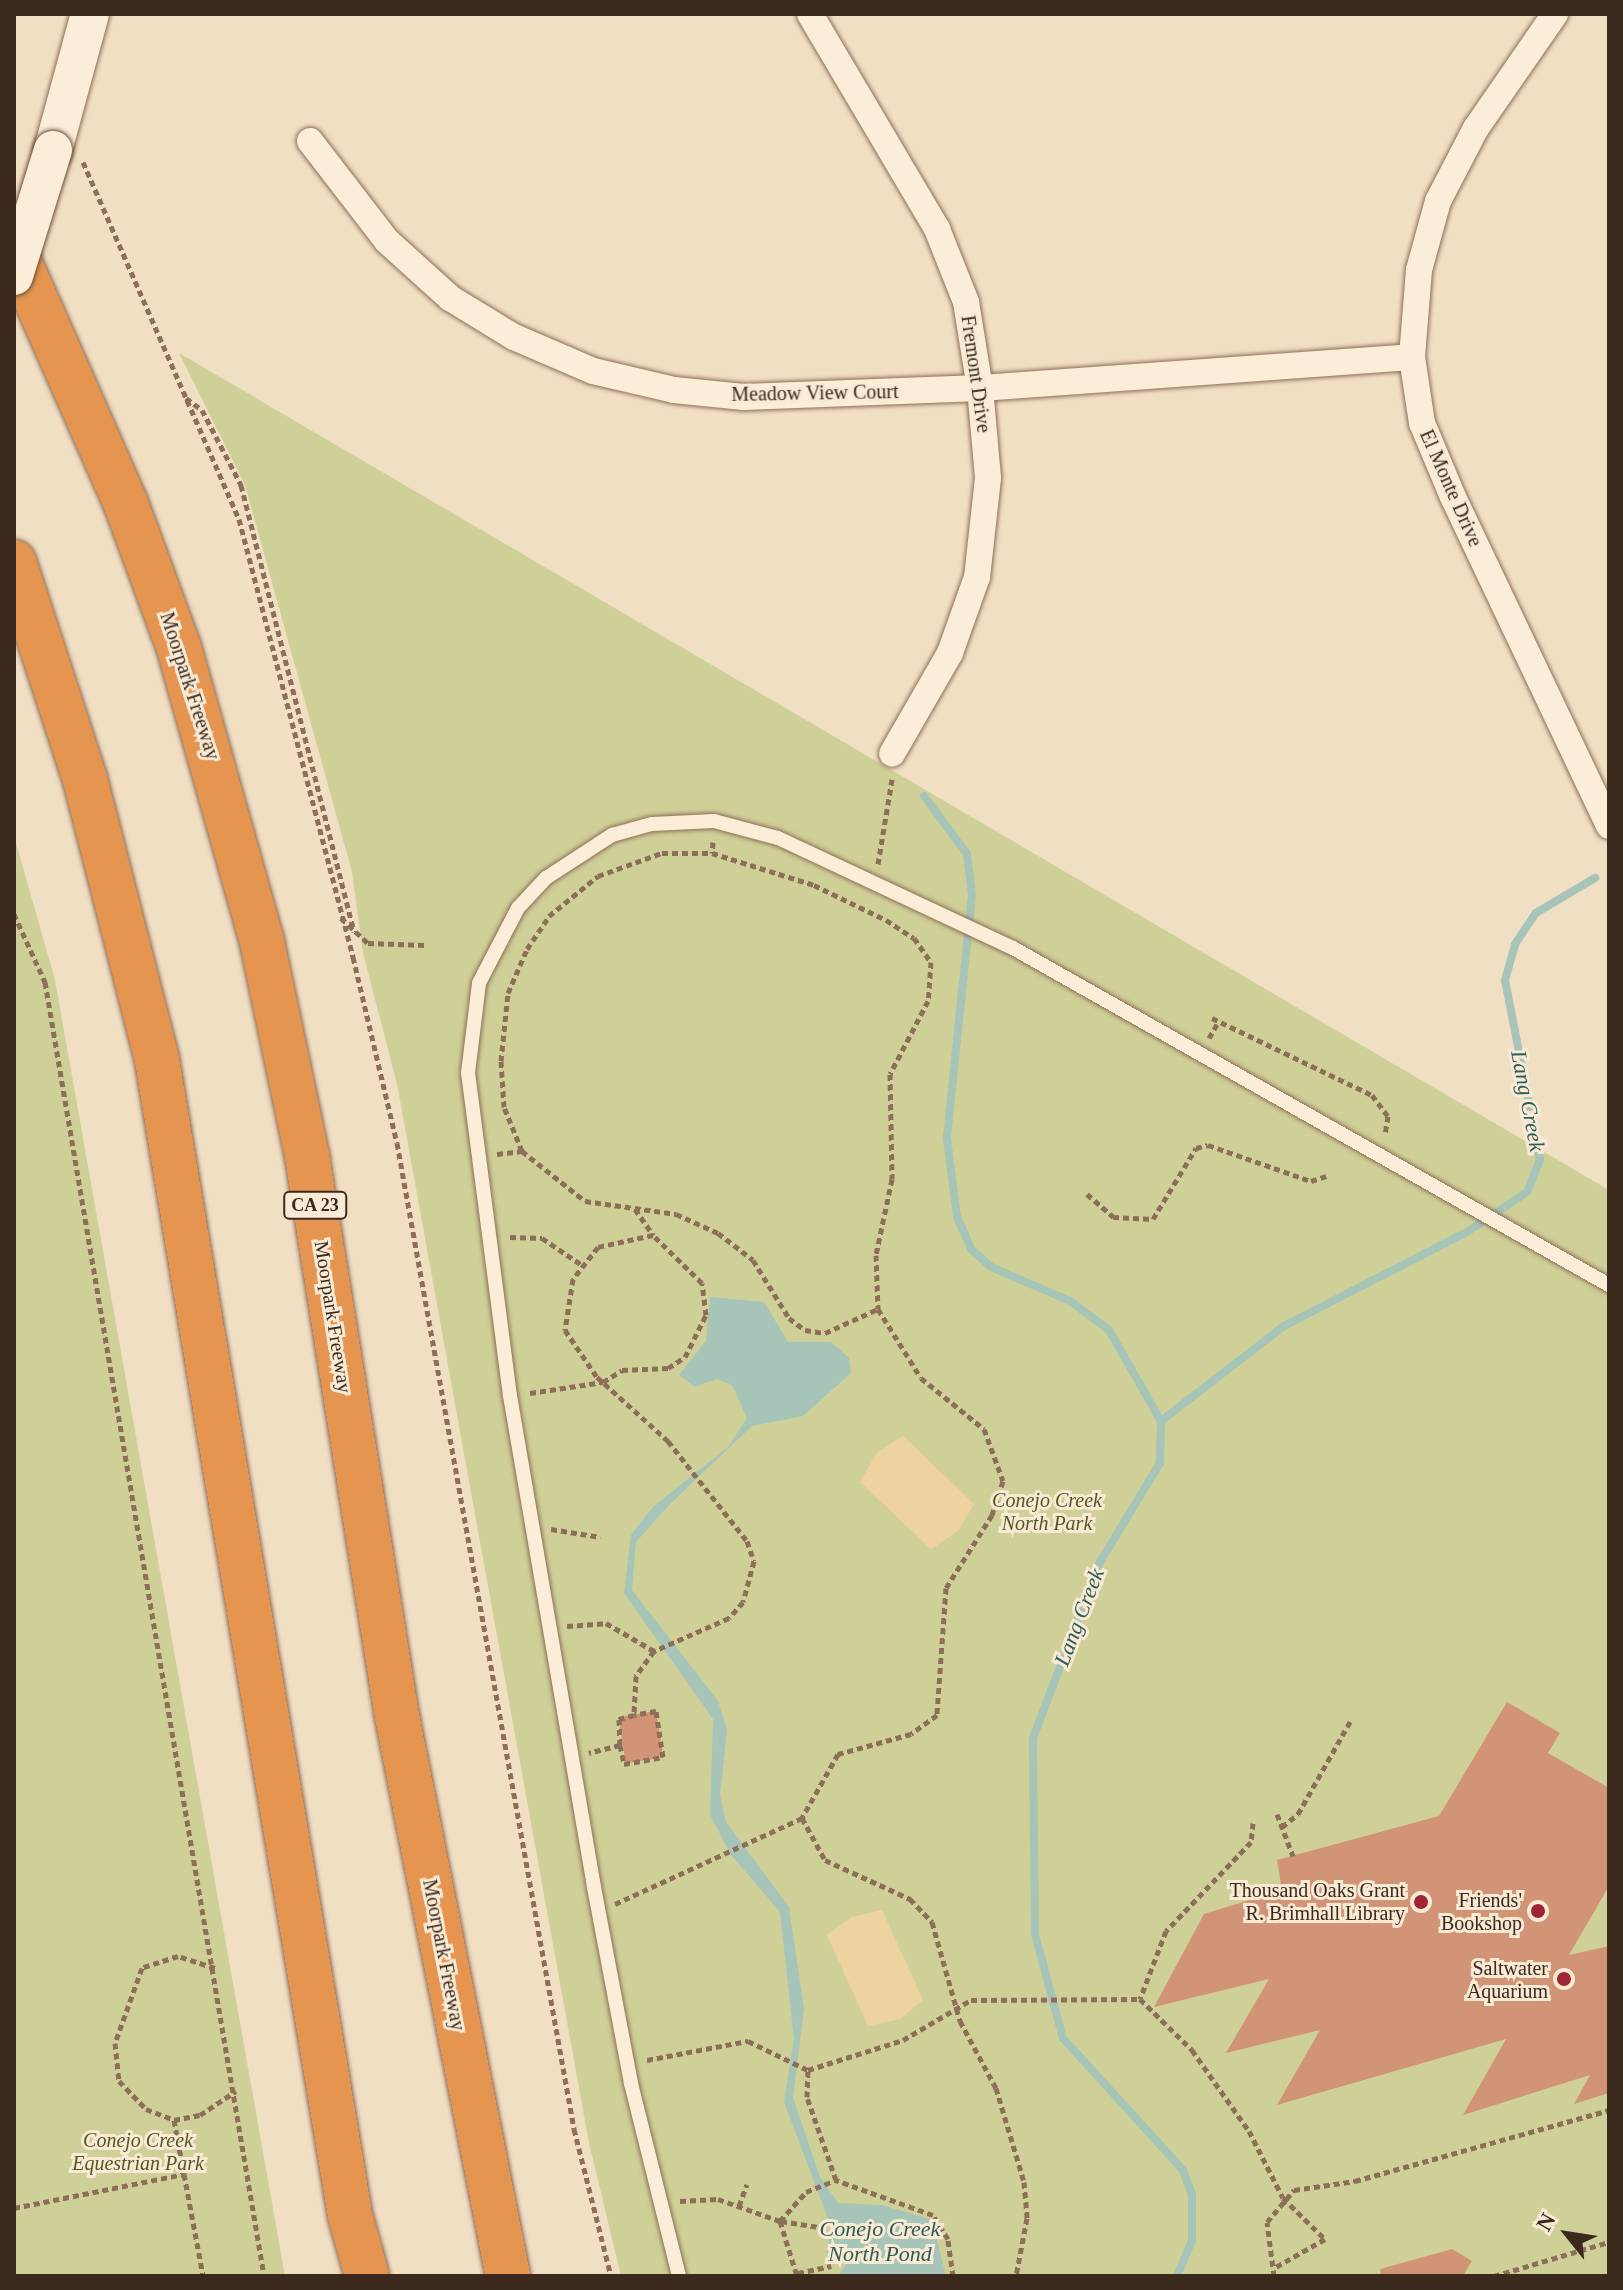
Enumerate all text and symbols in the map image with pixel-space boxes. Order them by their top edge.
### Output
street label: Fremont Drive [956,314,996,434]
street label: Meadow View Court [731,380,899,406]
street label: El Monte Drive [1415,426,1487,550]
street label: Moorpark Freeway [155,609,225,763]
water label: Lang Creek [1505,1048,1551,1154]
road number: CA 23 [281,1191,349,1219]
street label: Moorpark Freeway [309,1239,357,1395]
park label: Conejo Creek North Park [992,1489,1102,1536]
water label: Lang Creek [1048,1564,1110,1670]
street label: Moorpark Freeway [418,1877,470,2033]
place label: Thousand Oaks Grant R. Brimhall Library [1229,1878,1405,1925]
place label: Friends' Bookshop [1441,1888,1522,1935]
marker: Thousand Oaks Grant R. Brimhall Library [1412,1893,1430,1911]
marker: Friends' Bookshop [1529,1902,1547,1920]
place label: Saltwater Aquarium [1467,1956,1548,2003]
marker: Saltwater Aquarium [1555,1970,1573,1988]
park label: Conejo Creek Equestrian Park [72,2129,204,2176]
north arrow [1527,2194,1607,2274]
text: N [1531,2209,1561,2235]
water label: Conejo Creek North Pond [820,2215,940,2266]

